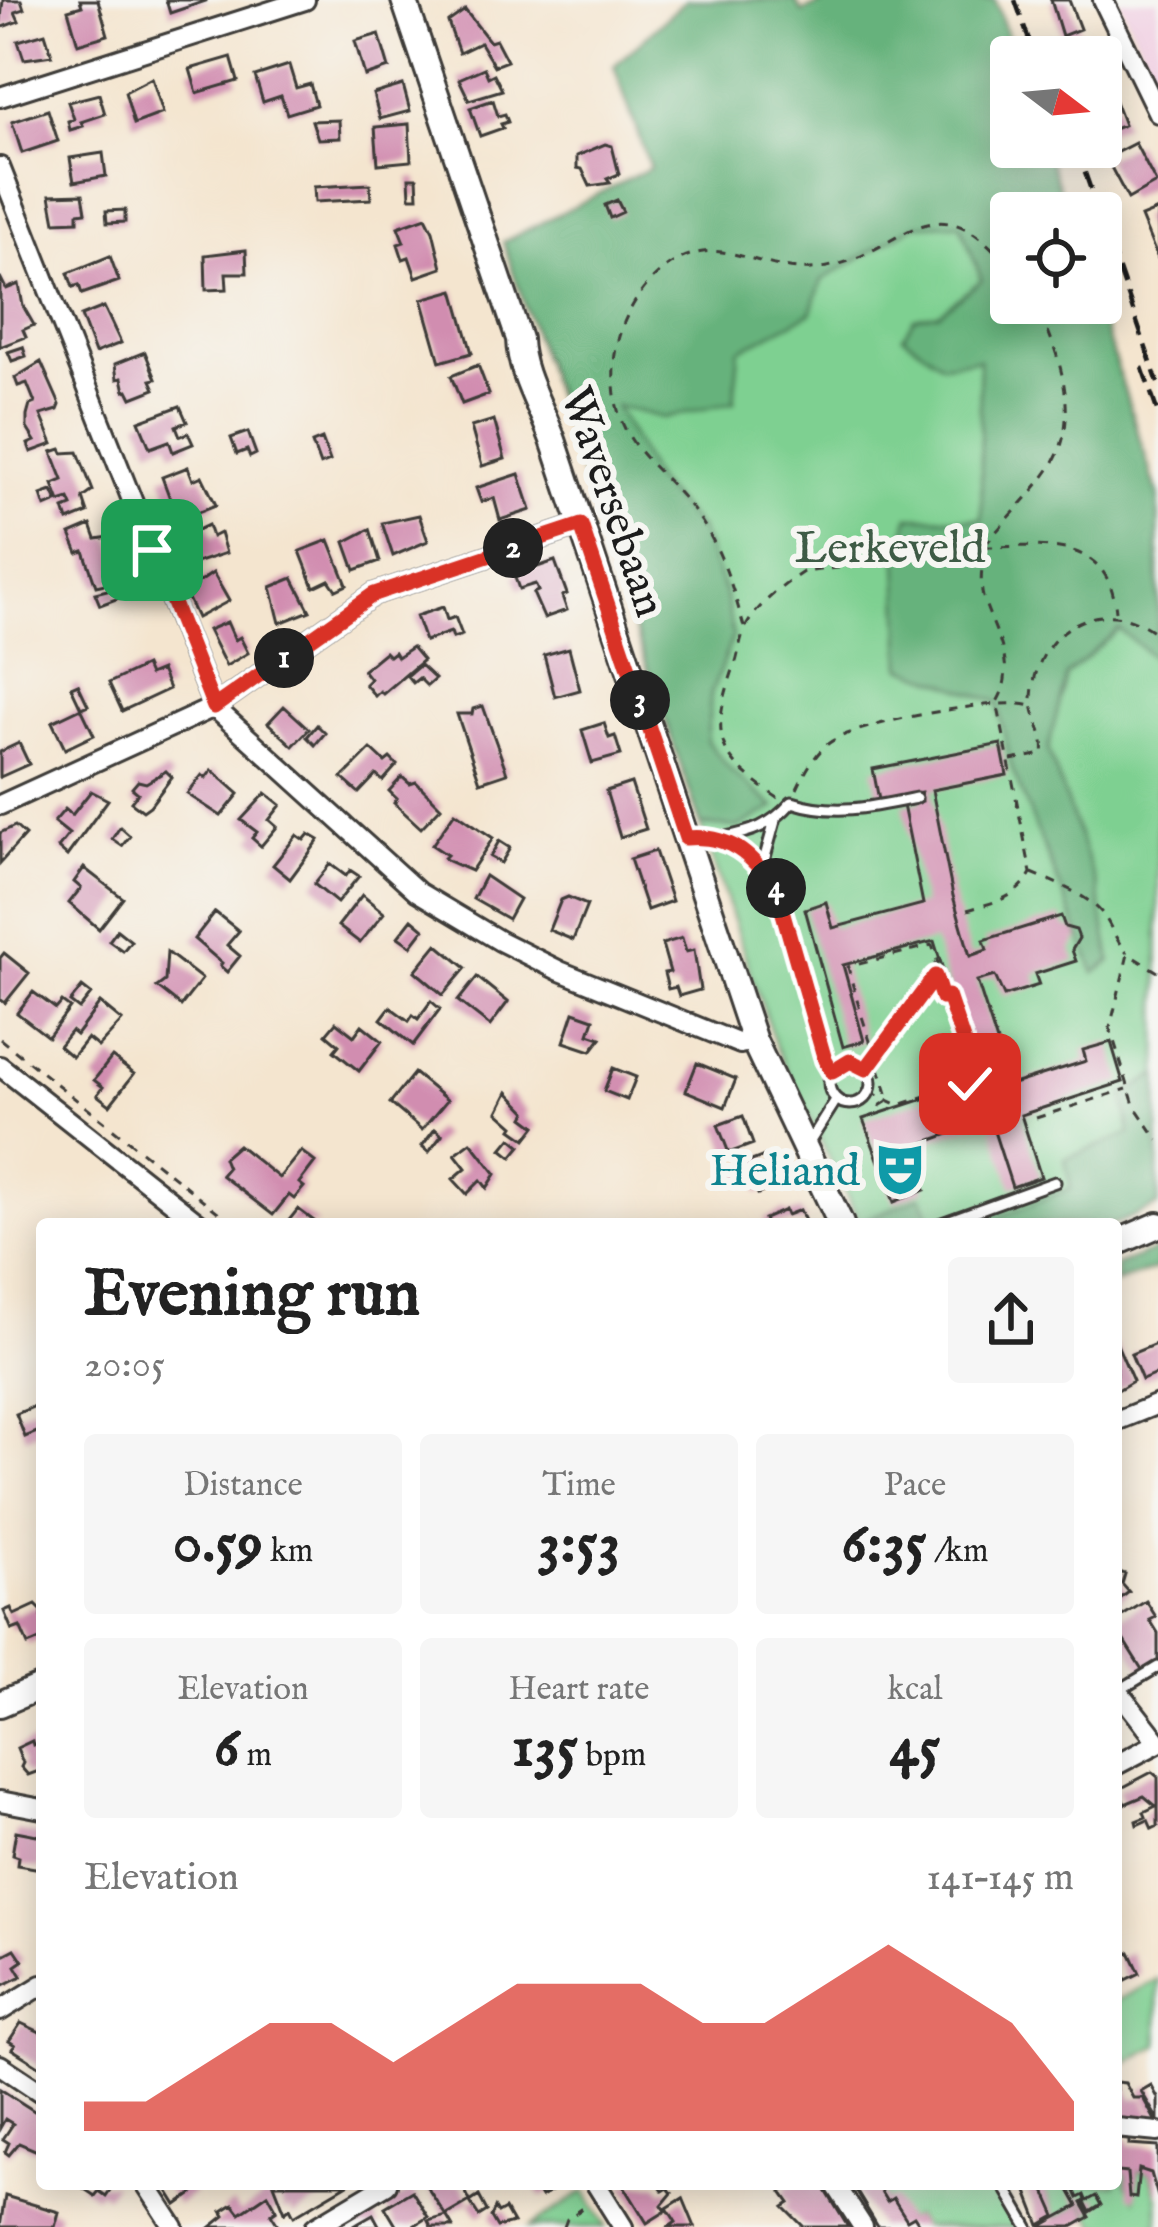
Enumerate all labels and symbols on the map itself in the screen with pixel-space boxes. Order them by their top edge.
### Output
north arrow [990,36,1122,168]
street label: Waversebaan [546,380,678,625]
pin [101,499,203,601]
pin: 2 [483,518,543,578]
park label: Lerkeveld [795,521,986,578]
pin: 1 [254,628,314,688]
pin: 3 [610,670,670,730]
pin: 4 [746,858,806,918]
pin [919,1033,1021,1135]
theatre icon: Heliand [871,1140,929,1198]
place label: Heliand [710,1144,861,1201]

